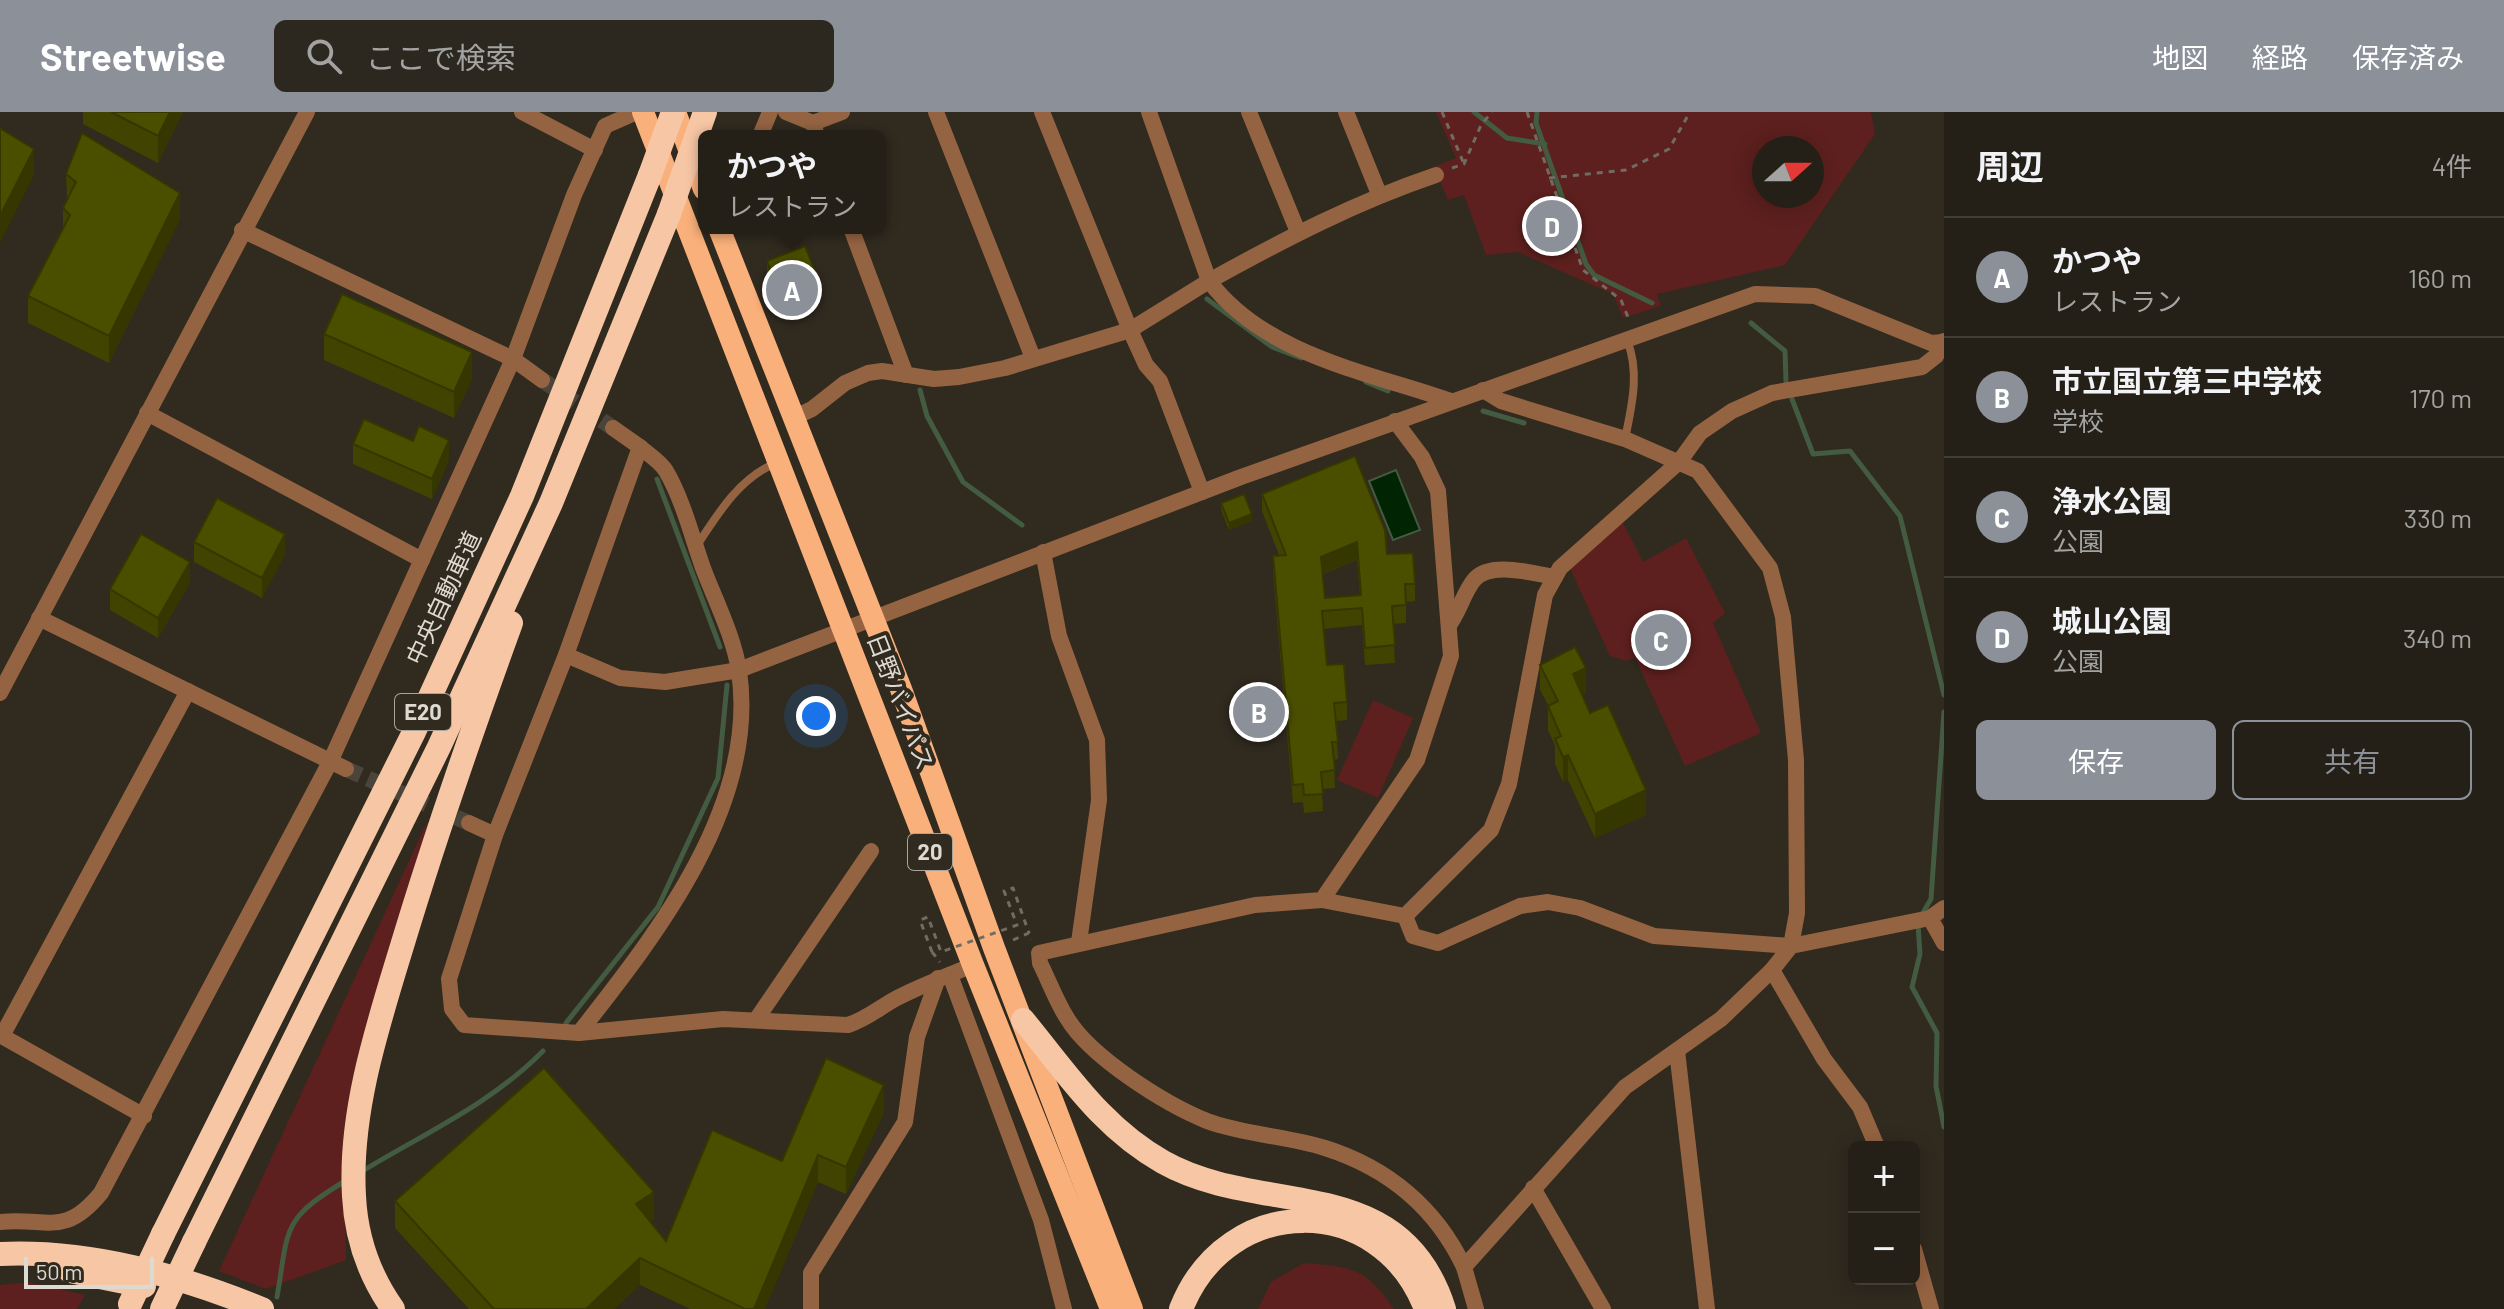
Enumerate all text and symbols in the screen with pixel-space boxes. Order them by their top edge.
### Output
search box [274,20,834,92]
text: Streetwise [40,33,226,79]
icon: search [302,34,346,78]
text: ここで検索 [366,39,516,75]
text: 地図 [2152,40,2208,74]
text: 経路 [2252,40,2308,74]
text: 保存済み [2352,40,2464,74]
popup [698,130,886,234]
north arrow [1752,136,1824,208]
text: 周辺 [1976,145,2044,186]
text: かつや [727,147,817,183]
text: 4件 [2432,150,2472,181]
text: レストラン [727,190,857,221]
pin: D [1526,196,1578,256]
text: かつや [2052,242,2142,278]
pin: A [766,260,818,320]
text: A [1993,262,2011,293]
text: 160 m [2408,262,2472,293]
text: レストラン [2052,285,2182,316]
text: 市立国立第三中学校 [2052,362,2322,398]
text: B [1994,382,2010,413]
text: 170 m [2409,382,2472,413]
text: 学校 [2052,405,2104,436]
text: 浄水公園 [2052,482,2172,518]
text: C [1994,502,2010,533]
text: 330 m [2404,502,2472,533]
text: 公園 [2052,525,2104,556]
street label: 中央自動車道 [399,526,486,669]
text: 城山公園 [2052,602,2172,638]
pin: C [1635,610,1687,670]
text: D [1994,622,2010,653]
text: 340 m [2403,622,2472,653]
street label: 日野バイパス [862,629,941,774]
text: 公園 [2052,645,2104,676]
pin: B [1233,682,1285,742]
road number: E20 [395,694,451,730]
your location [796,696,836,736]
button: 保存 [1976,720,2216,800]
button: 共有 [2232,720,2472,800]
road number: 20 [908,834,952,870]
map controls [1848,1141,1920,1285]
button: + [1848,1141,1920,1213]
button: − [1848,1213,1920,1285]
scale bar [24,1253,154,1289]
text: 50 m [36,1258,82,1284]

